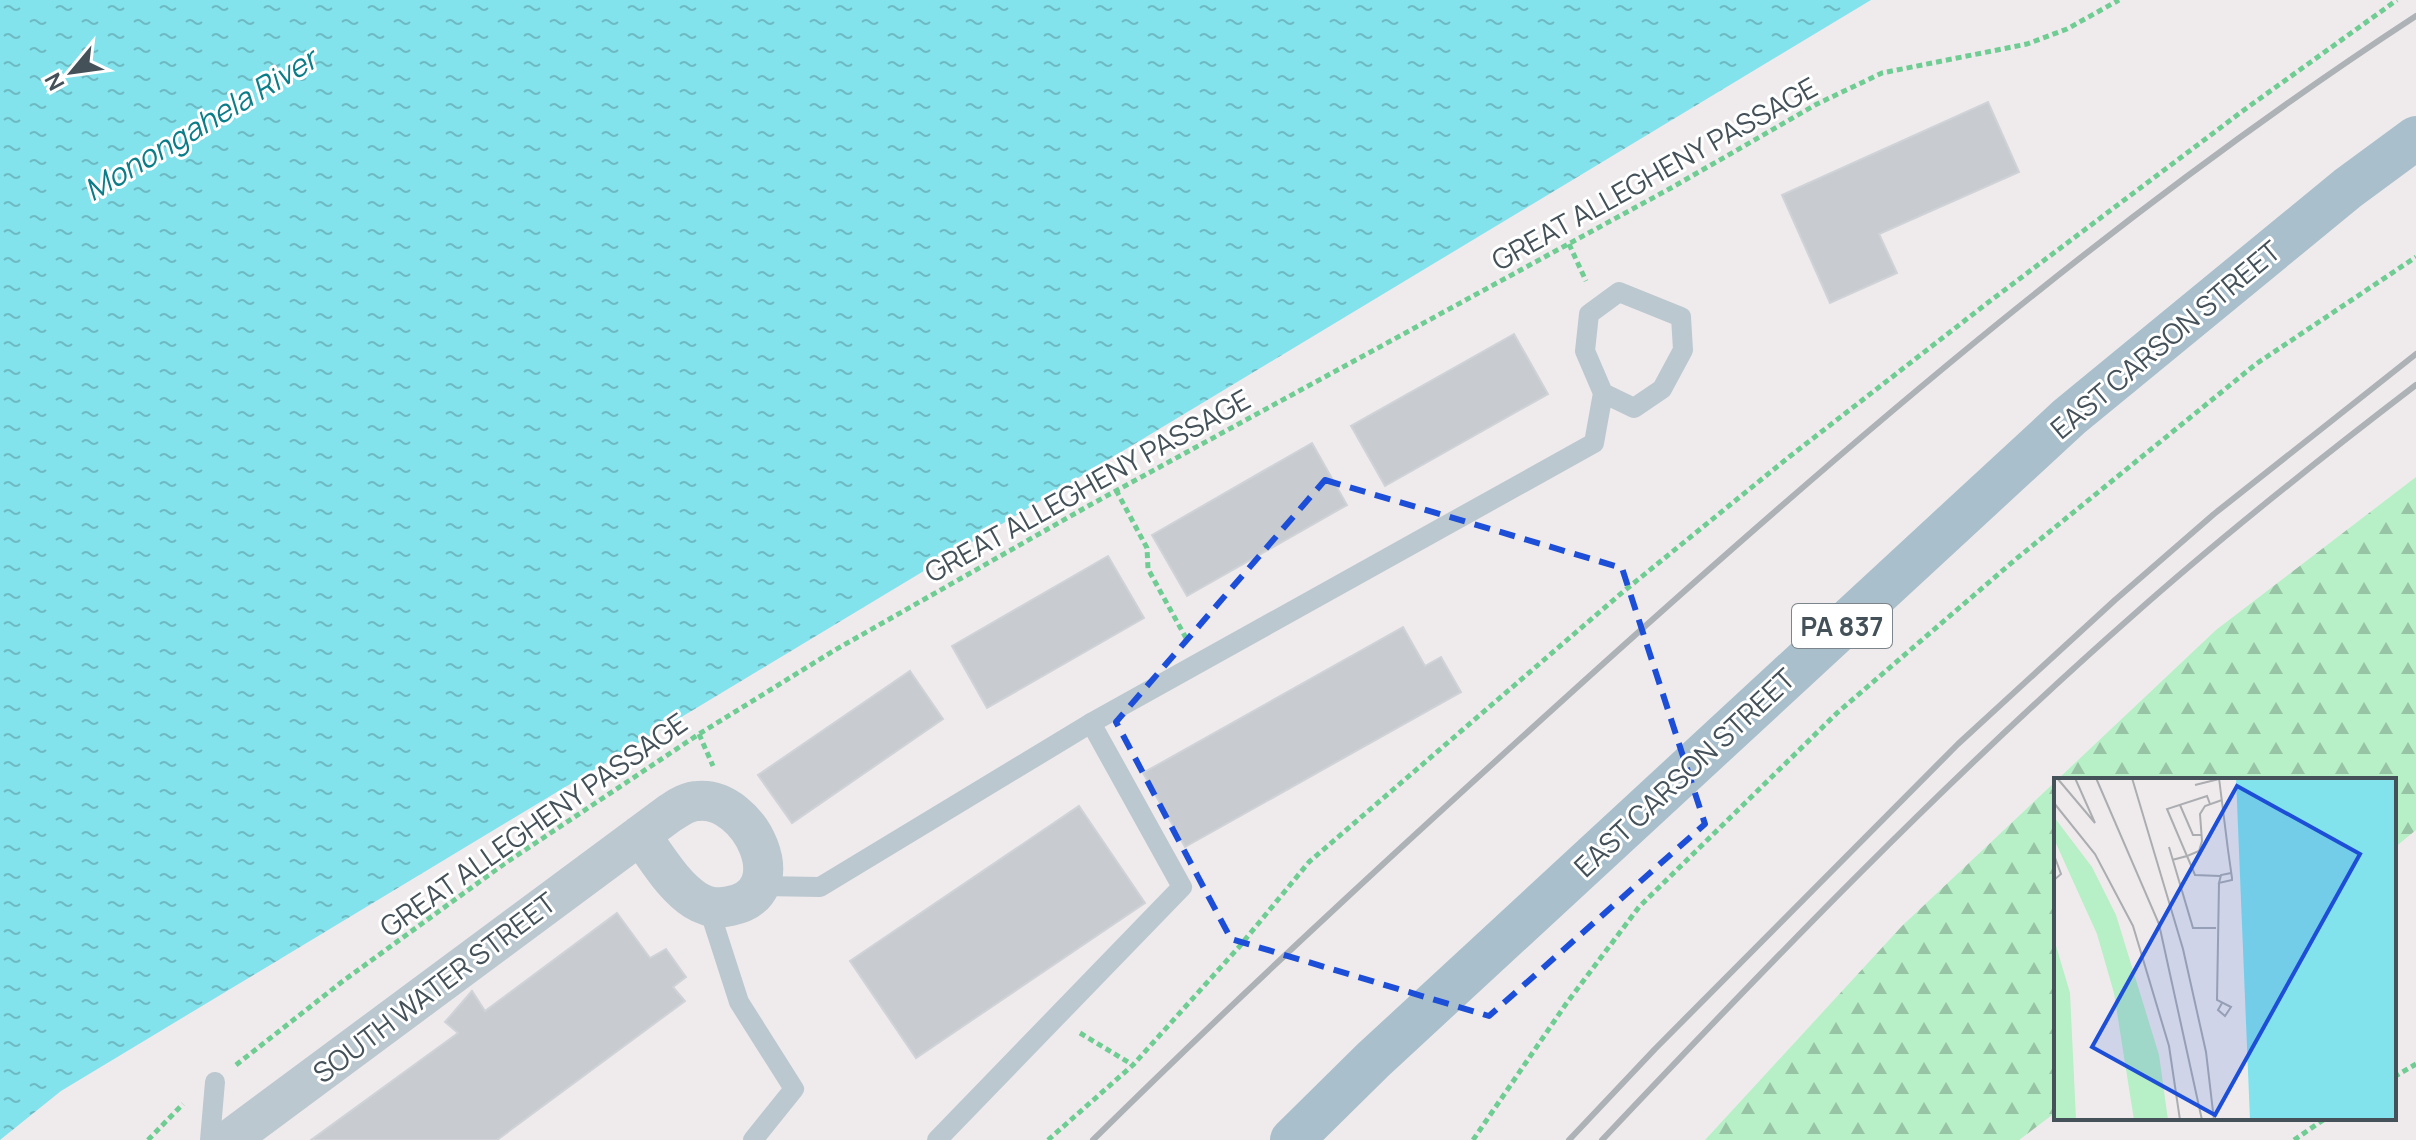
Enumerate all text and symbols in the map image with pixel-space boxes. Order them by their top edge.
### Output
north arrow [32,32,112,112]
water label: Monongahela River [76,36,328,210]
street label: GREAT ALLEGHENY PASSAGE [1484,67,1824,279]
text: N [38,68,71,96]
street label: EAST CARSON STREET [2042,231,2288,447]
street label: GREAT ALLEGHENY PASSAGE [917,379,1257,591]
road number: PA 837 [1792,604,1892,648]
street label: EAST CARSON STREET [1565,659,1803,885]
street label: GREAT ALLEGHENY PASSAGE [372,703,694,945]
inset map [2054,778,2396,1120]
street label: SOUTH WATER STREET [305,883,564,1091]

